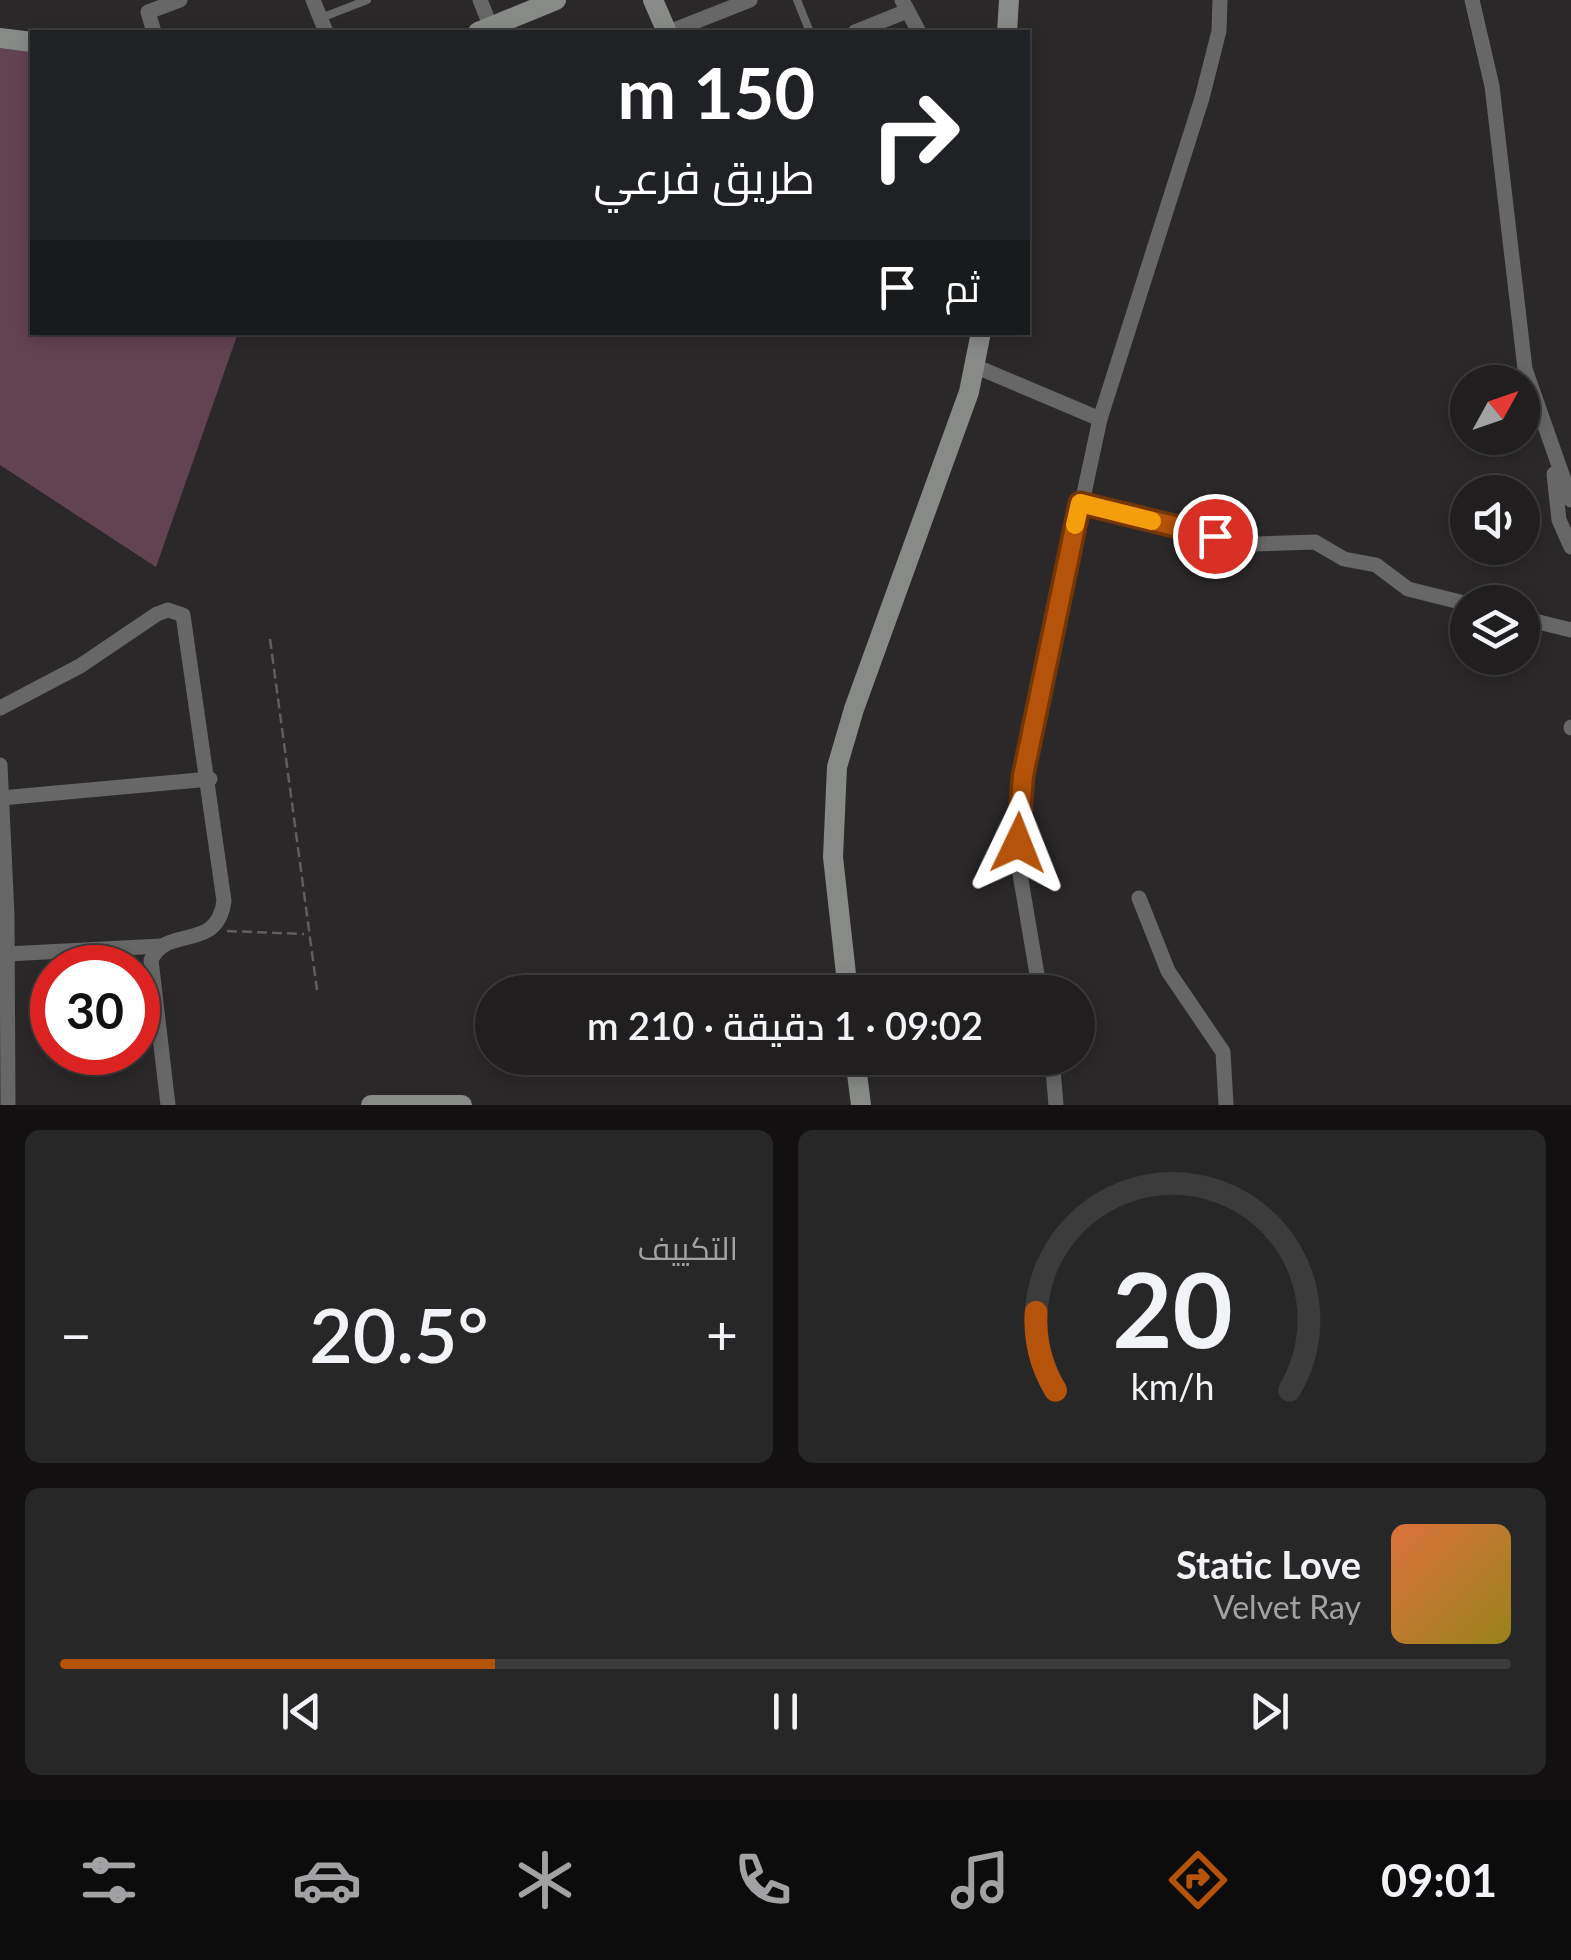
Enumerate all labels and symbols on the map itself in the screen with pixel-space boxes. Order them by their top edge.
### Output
north arrow [1450,365,1540,455]
pin [1173,494,1258,579]
position arrow [966,791,1070,895]
speed limit sign: 30 [30,945,160,1075]

